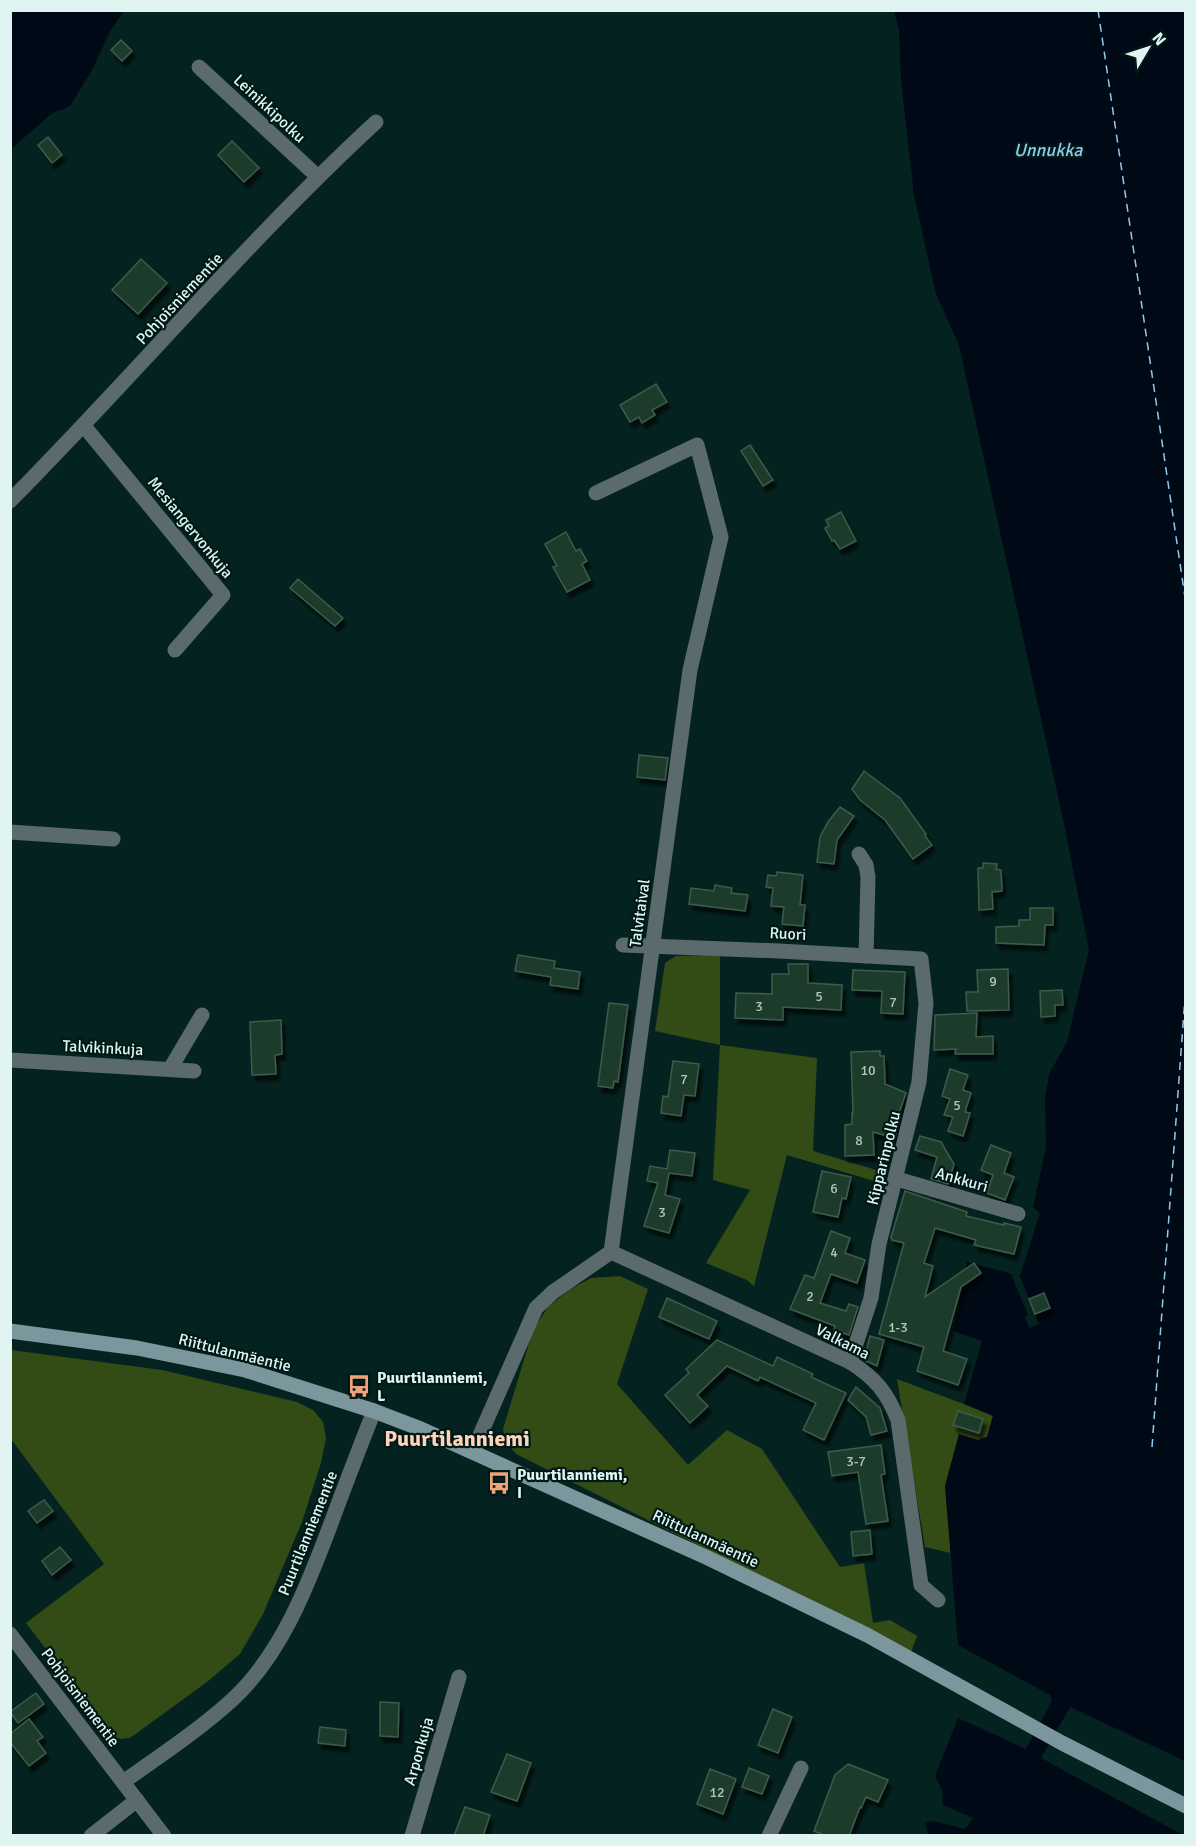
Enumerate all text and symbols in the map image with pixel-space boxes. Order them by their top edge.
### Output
north arrow [1118,18,1178,78]
text: N [1148,29,1170,50]
street label: Leinikkipolku [229,70,310,147]
water label: Unnukka [1014,139,1083,161]
street label: Pohjoisniementie [132,249,227,349]
street label: Mesiangervonkuja [143,473,237,583]
street label: Talvitaival [625,877,655,949]
street label: Ruori [769,923,807,945]
house number: 9 [989,973,997,990]
house number: 5 [815,988,823,1005]
house number: 7 [889,994,897,1011]
house number: 3 [755,998,763,1015]
street label: Talvikinkuja [62,1036,144,1060]
house number: 10 [860,1062,876,1079]
house number: 7 [680,1071,688,1088]
house number: 5 [953,1097,961,1114]
street label: Kipparinpolku [863,1109,905,1207]
house number: 8 [855,1132,863,1149]
street label: Ankkuri [933,1163,990,1197]
house number: 6 [830,1180,838,1197]
house number: 3 [658,1204,666,1221]
house number: 4 [830,1244,838,1261]
house number: 2 [806,1288,814,1305]
house number: 1-3 [888,1319,908,1336]
street label: Valkama [812,1320,873,1364]
street label: Riittulanmäentie [176,1329,293,1377]
place label: Puurtilanniemi, L [377,1368,487,1406]
bus stop icon: Puurtilanniemi, L [346,1373,372,1399]
district label: Puurtilanniemi [384,1425,530,1452]
house number: 3-7 [846,1453,866,1470]
place label: Puurtilanniemi, I [517,1465,627,1503]
street label: Puurtilanniementie [274,1468,342,1599]
bus stop icon: Puurtilanniemi, I [486,1470,512,1496]
street label: Riittulanmäentie [649,1505,762,1572]
street label: Pohjoisniementie [37,1644,124,1751]
street label: Arponkuja [400,1715,438,1788]
house number: 12 [709,1784,725,1801]

